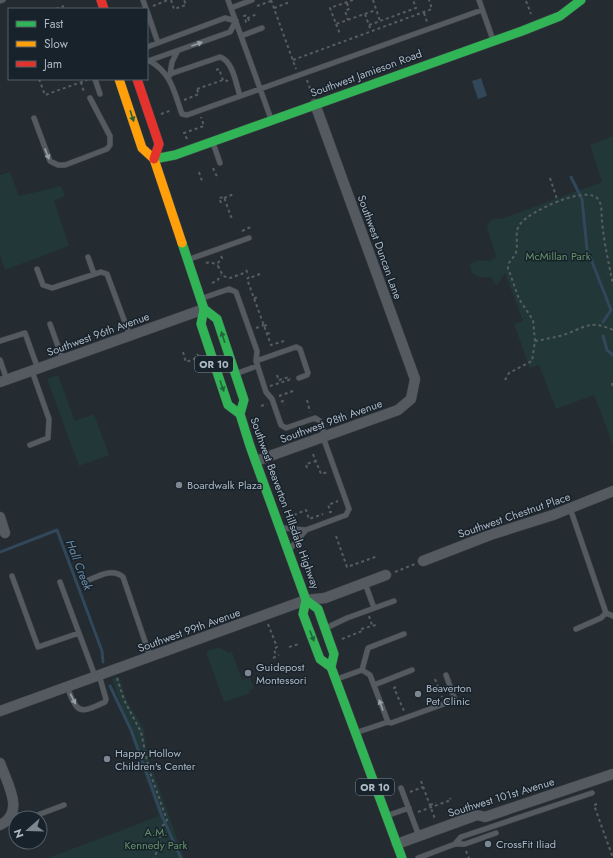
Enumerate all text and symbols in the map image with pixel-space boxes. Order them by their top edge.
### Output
legend [8,8,148,80]
text: Fast [44,15,63,33]
text: Slow [44,35,69,53]
one-way arrow [191,41,203,47]
street label: Southwest Jamieson Road [308,45,424,101]
text: Jam [42,55,62,73]
one-way arrow [129,110,135,122]
one-way arrow [45,149,51,161]
street label: Southwest Duncan Lane [354,193,406,302]
park label: McMillan Park [526,248,591,264]
street label: Southwest 96th Avenue [44,308,152,360]
one-way arrow [220,330,226,342]
road number: OR 10 [195,356,233,372]
one-way arrow [219,381,225,393]
street label: Southwest 98th Avenue [278,395,385,447]
street label: Southwest Beaverton Hillsdale Highway [246,415,324,591]
place label: Boardwalk Plaza [187,477,262,493]
marker: Boardwalk Plaza [174,480,184,490]
street label: Southwest Chestnut Place [456,488,573,542]
water label: Hall Creek [61,537,97,594]
street label: Southwest 99th Avenue [135,604,243,656]
one-way arrow [309,630,315,642]
place label: Guidepost Montessori [256,659,307,688]
marker: Guidepost Montessori [243,668,253,678]
place label: Beaverton Pet Clinic [426,680,472,709]
marker: Beaverton Pet Clinic [413,689,423,699]
one-way arrow [69,693,76,705]
one-way arrow [378,698,384,710]
place label: Happy Hollow Children's Center [115,745,196,774]
marker: Happy Hollow Children's Center [102,754,112,764]
street label: Southwest 101st Avenue [446,773,557,821]
road number: OR 10 [356,779,394,795]
north arrow [8,810,48,850]
park label: A.M. Kennedy Park [125,824,188,853]
text: N [10,827,28,840]
place label: CrossFit Iliad [496,836,556,852]
marker: CrossFit Iliad [483,839,493,849]

